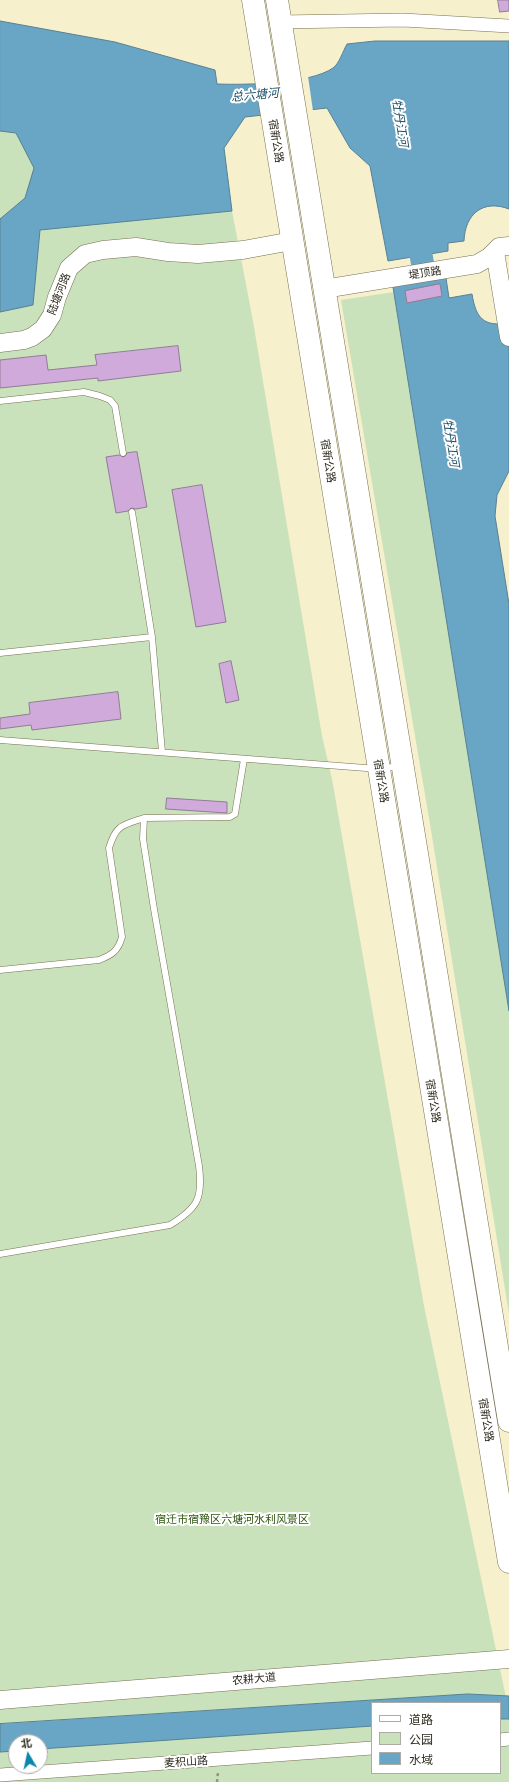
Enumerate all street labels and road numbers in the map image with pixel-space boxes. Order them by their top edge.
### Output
street label: 宿新公路 [266,118,286,164]
street label: 堤顶路 [408,264,442,282]
street label: 陆塘河路 [45,271,73,317]
street label: 宿新公路 [318,438,338,484]
street label: 宿新公路 [371,758,391,804]
street label: 宿新公路 [423,1078,443,1124]
street label: 宿新公路 [476,1397,496,1443]
street label: 农耕大道 [232,1671,276,1687]
street label: 麦积山路 [164,1754,208,1770]

